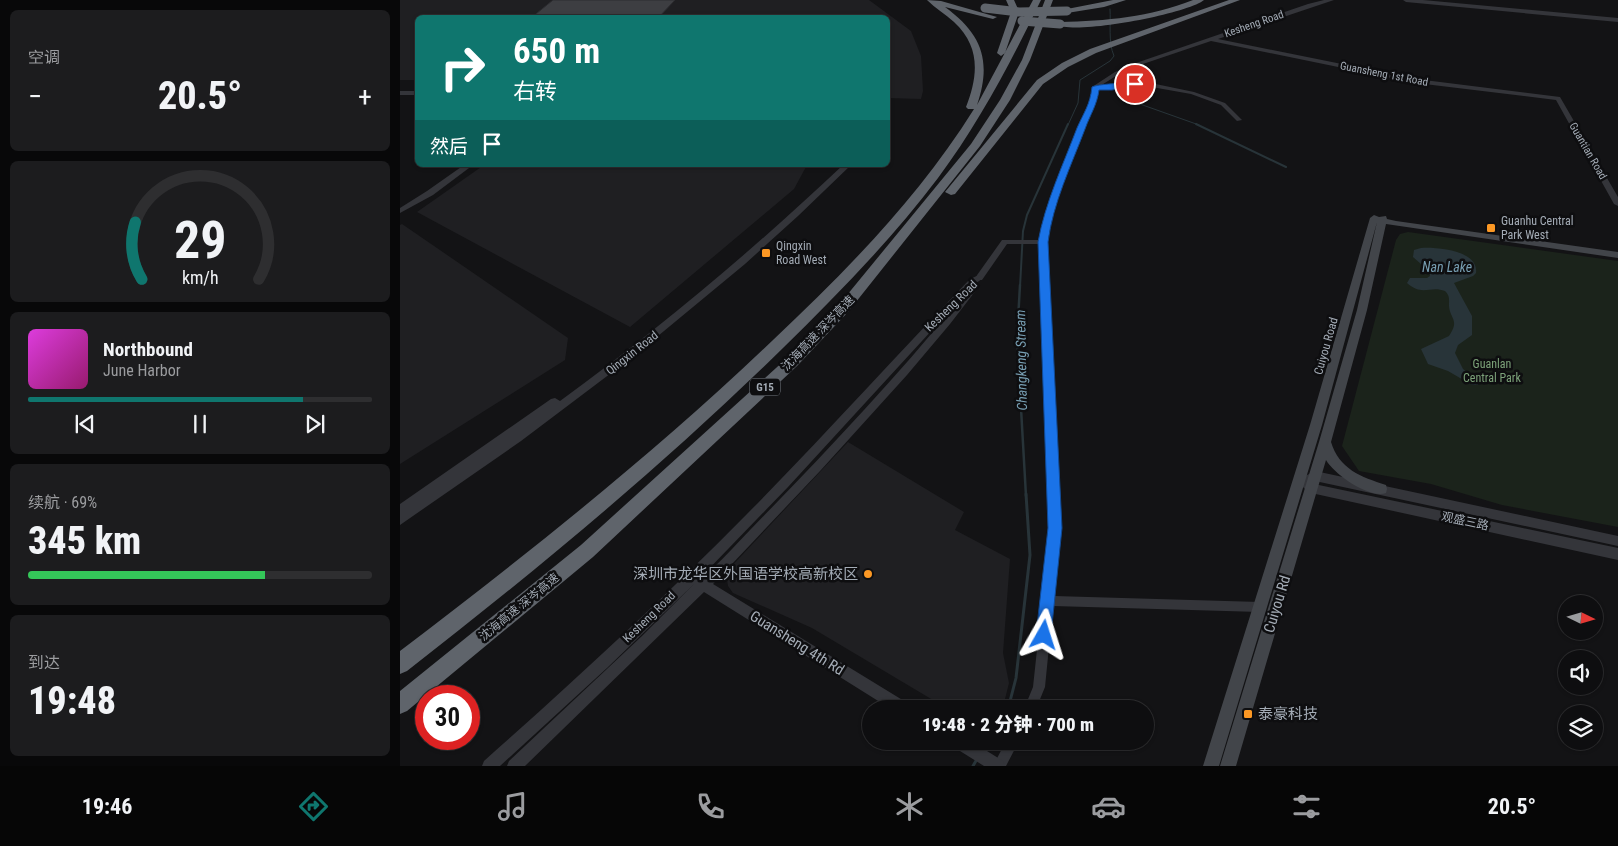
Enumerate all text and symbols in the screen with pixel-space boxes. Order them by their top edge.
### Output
street label: Kesheng Road [1223,8,1285,40]
text: 650 m [513,31,600,72]
icon: right [430,35,495,100]
text: 空调 [28,48,60,67]
street label: Guansheng 1st Road [1339,59,1429,89]
pin [1114,63,1156,105]
icon: arrive [1121,70,1149,98]
text: 20.5° [158,74,242,118]
text: 右转 [513,79,557,104]
text: − [28,80,42,113]
text: + [358,80,372,113]
street label: Guantian Road [1567,120,1609,182]
icon: arrive [478,130,506,158]
text: 然后 [430,135,468,158]
text: 29 [174,210,226,271]
place label: Guanhu Central Park West [1501,214,1574,242]
marker: Guanhu Central Park West [1485,222,1497,234]
place label: Qingxin Road West [776,239,827,267]
marker: Qingxin Road West [760,247,772,259]
water label: Nan Lake [1422,259,1472,275]
text: km/h [182,267,218,288]
street label: Kesheng Road [922,277,980,334]
street label: 沈海高速 深岑高速 [779,293,857,373]
water label: Changkeng Stream [1012,309,1030,411]
street label: Cuiyou Road [1311,316,1341,376]
street label: Qingxin Road [603,328,661,378]
text: Northbound [103,338,193,361]
park label: Guanlan Central Park [1463,357,1522,385]
text: June Harbor [103,361,181,380]
road number: G15 [750,378,780,396]
icon: previous [71,410,99,438]
icon: pause [186,410,214,438]
icon: next [301,410,329,438]
text: 续航 · 69% [28,493,97,512]
street label: 观盛三路 [1440,509,1490,533]
text: 345 km [28,519,141,563]
place label: 深圳市龙华区外国语学校高新校区 [633,565,858,583]
marker: 深圳市龙华区外国语学校高新校区 [862,568,874,580]
street label: 沈海高速 深岑高速 [476,570,562,644]
street label: Cuiyou Rd [1260,573,1294,635]
street label: Kesheng Road [620,588,678,645]
north arrow [1558,595,1602,640]
map controls [1558,595,1603,750]
street label: Guansheng 4th Rd [747,607,847,679]
position arrow [1017,608,1069,660]
button: sound [1558,650,1603,695]
text: 到达 [28,653,60,672]
text: 19:48 [28,679,116,723]
speed limit sign: 30 [415,685,480,750]
place label: 泰豪科技 [1258,705,1318,723]
button: layers [1558,705,1603,750]
marker: 泰豪科技 [1242,708,1254,720]
text: 19:48 · 2 分钟 · 700 m [922,713,1094,736]
icon: directions [296,789,331,824]
icon: music [495,789,530,824]
icon: phone [693,789,728,824]
icon: climate [892,789,927,824]
icon: car [1091,789,1126,824]
icon: filters [1289,789,1324,824]
text: 19:46 [82,794,132,819]
text: 20.5° [1488,794,1536,819]

